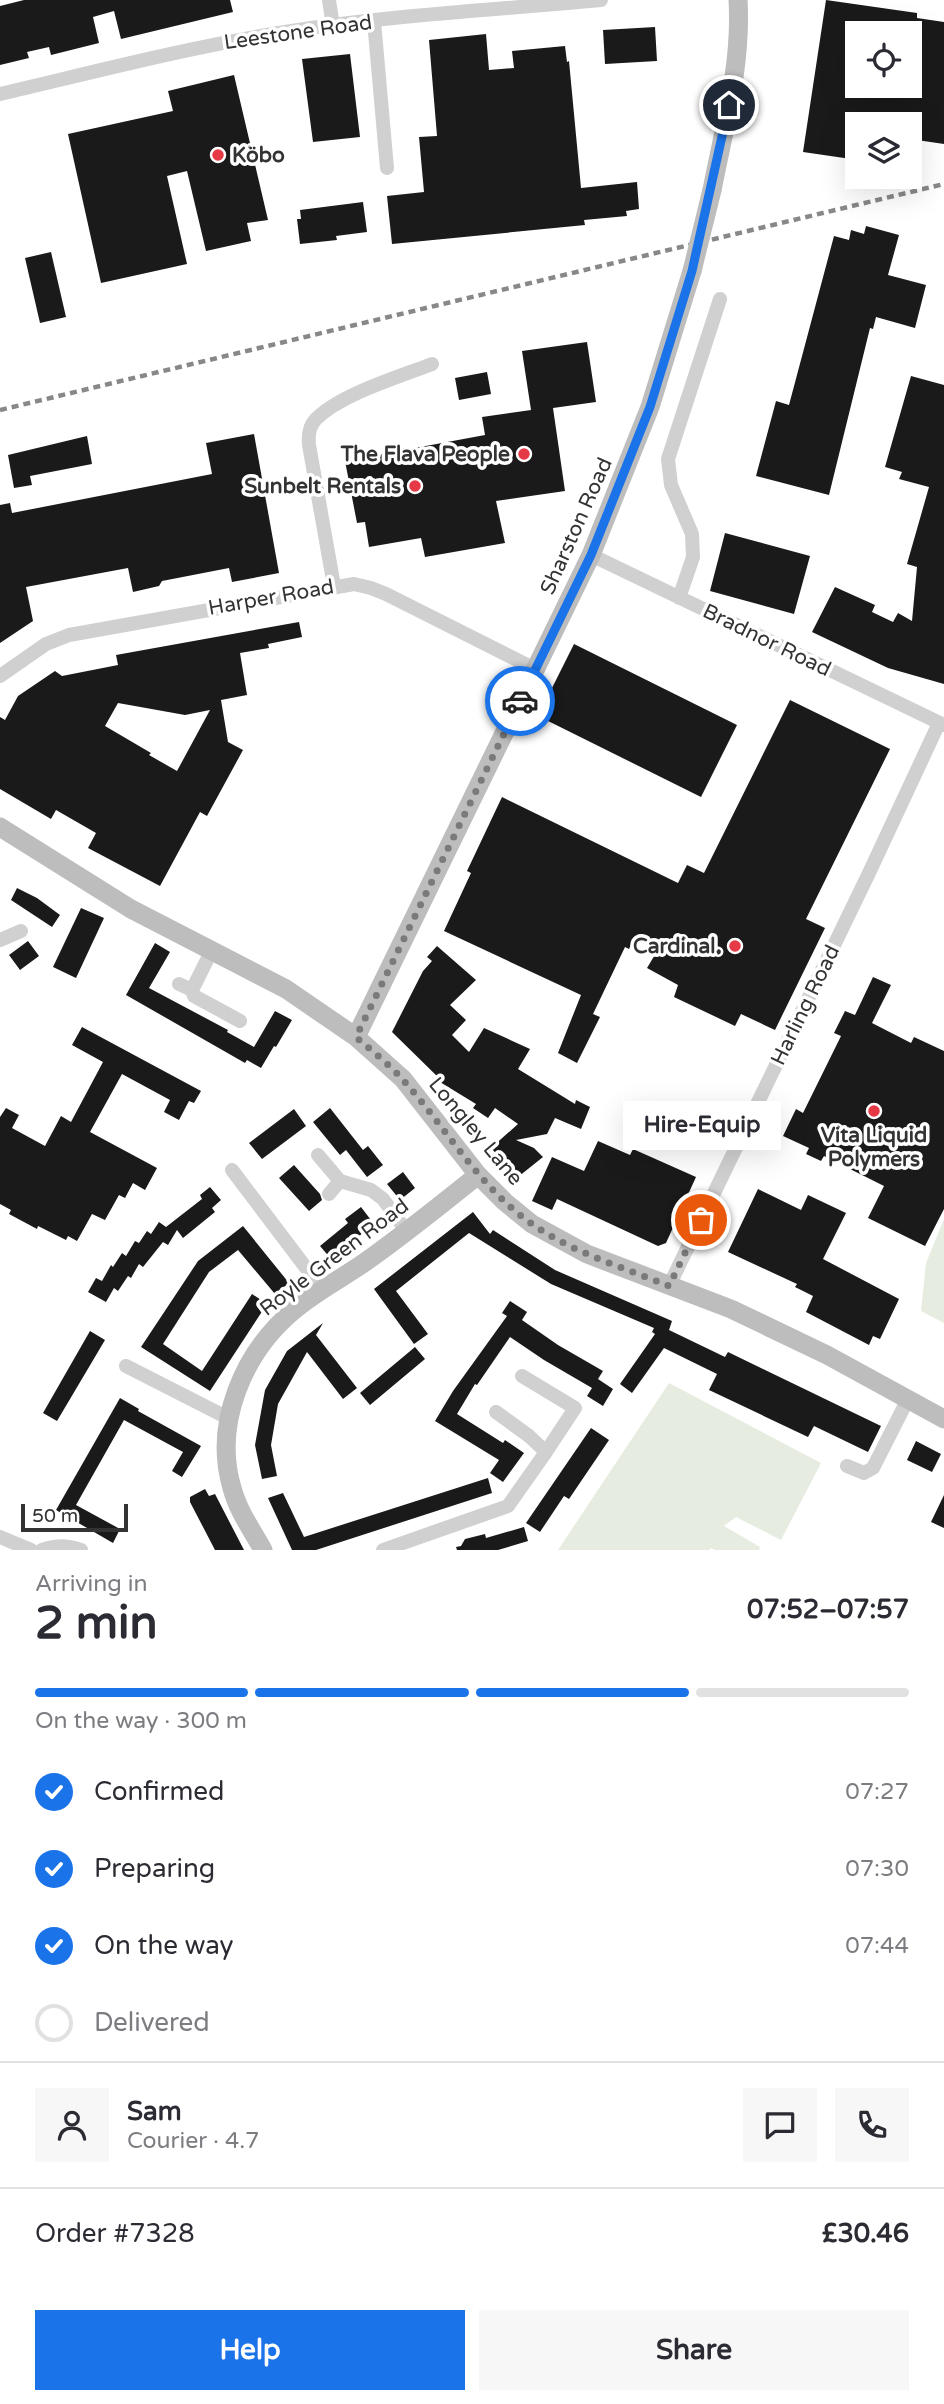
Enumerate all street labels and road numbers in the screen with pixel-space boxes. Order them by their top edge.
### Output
street label: Leestone Road [222,10,374,55]
street label: Sharston Road [535,454,618,598]
street label: Harper Road [206,574,336,621]
street label: Bradnor Road [699,599,835,682]
street label: Harling Road [766,941,845,1069]
street label: Longley Lane [423,1072,528,1190]
street label: Royle Green Road [255,1193,414,1321]

